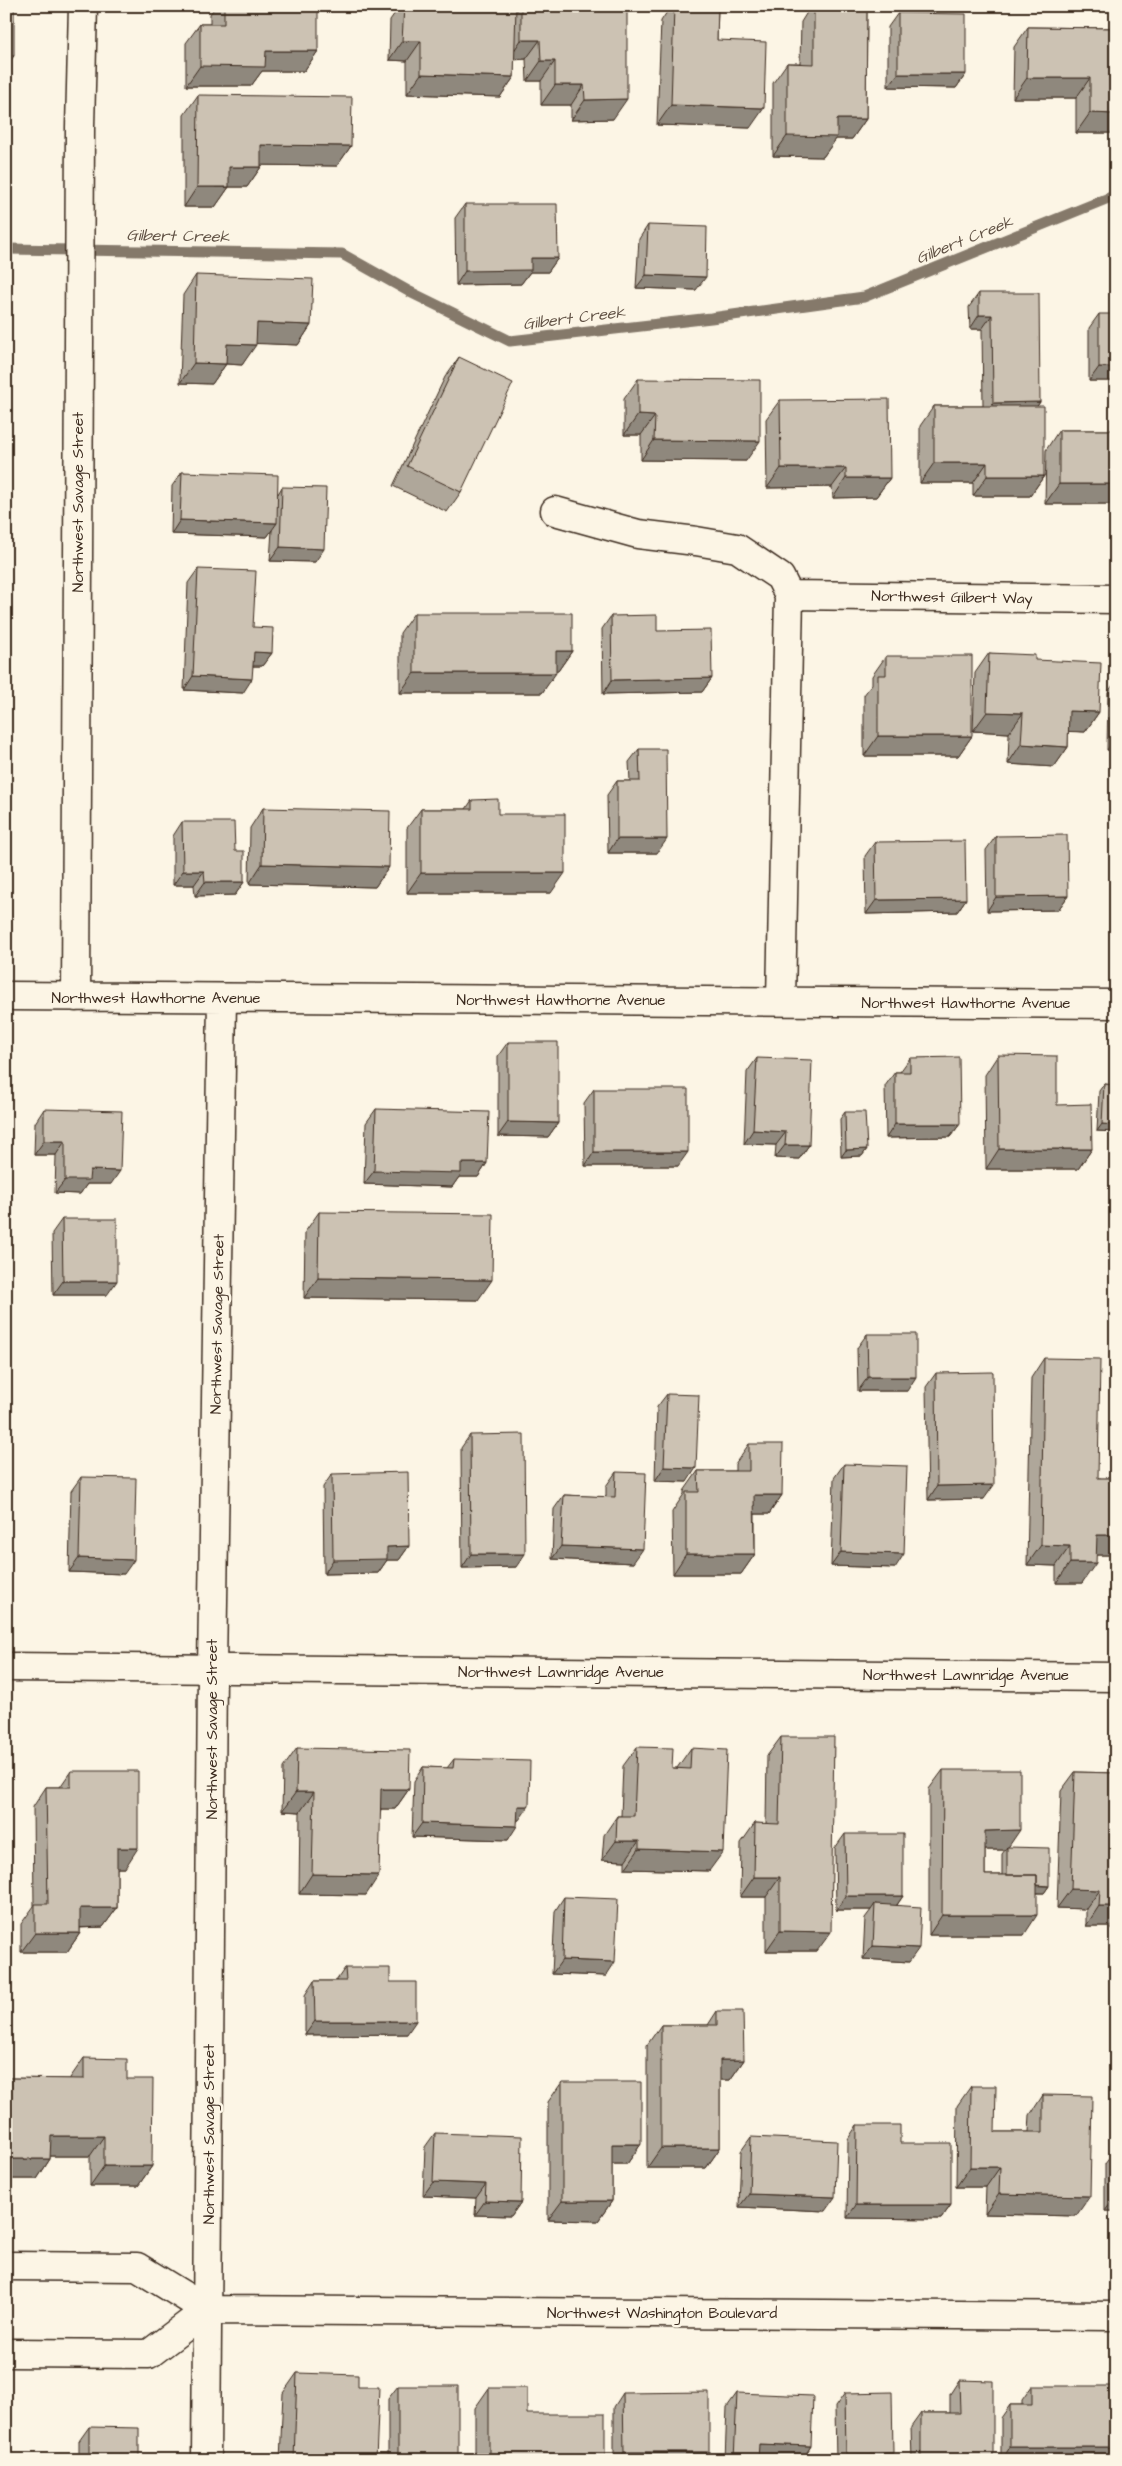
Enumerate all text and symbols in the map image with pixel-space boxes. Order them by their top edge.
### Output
water label: Gilbert Creek [913,210,1017,269]
water label: Gilbert Creek [126,224,231,248]
water label: Gilbert Creek [522,301,628,335]
street label: Northwest Savage Street [68,412,90,592]
street label: Northwest Gilbert Way [871,586,1033,610]
street label: Northwest Hawthorne Avenue [52,988,260,1009]
street label: Northwest Hawthorne Avenue [457,990,665,1011]
street label: Northwest Hawthorne Avenue [862,993,1070,1014]
street label: Northwest Savage Street [205,1234,231,1414]
street label: Northwest Savage Street [202,1639,224,1819]
street label: Northwest Lawnridge Avenue [458,1662,664,1684]
street label: Northwest Lawnridge Avenue [863,1665,1069,1687]
street label: Northwest Savage Street [199,2044,221,2224]
street label: Northwest Washington Boulevard [547,2303,777,2325]

